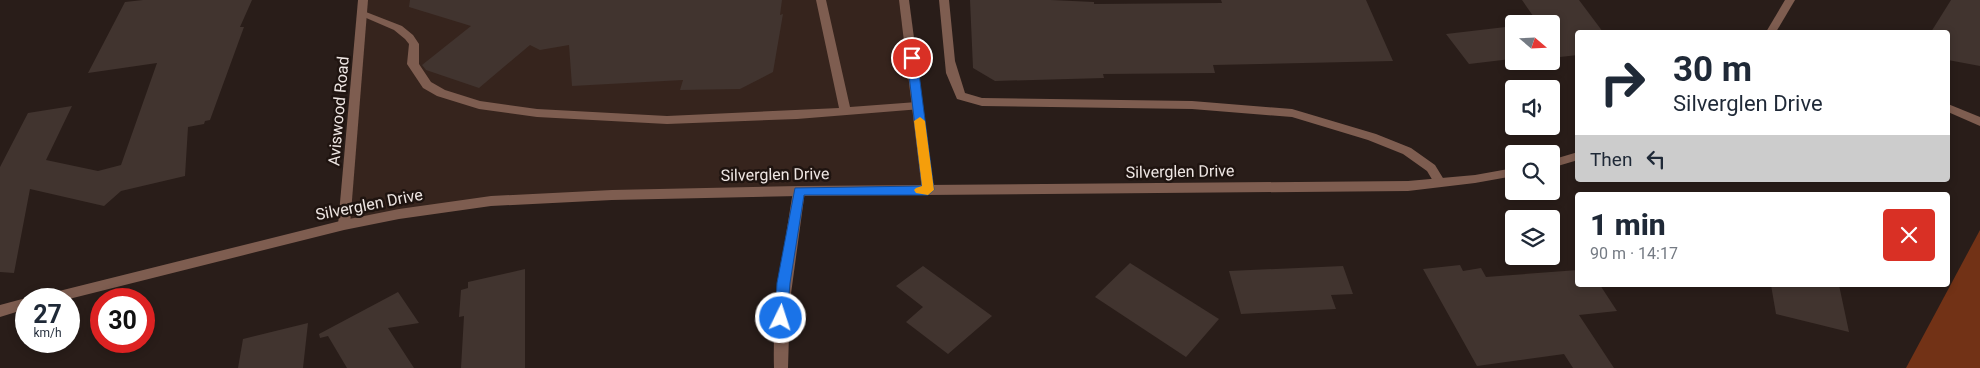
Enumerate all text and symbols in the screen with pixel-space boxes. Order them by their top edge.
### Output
north arrow [1505,15,1560,70]
map controls [1505,15,1560,265]
pin [891,37,933,79]
icon: arrive [898,44,926,72]
text: 30 m [1673,49,1752,90]
icon: right [1590,50,1655,115]
street label: Aviswood Road [324,55,353,167]
button: sound [1505,80,1560,135]
text: Silverglen Drive [1673,91,1823,116]
button: search [1505,145,1560,200]
icon: left [1642,145,1670,173]
text: Then [1590,148,1632,171]
street label: Silverglen Drive [1125,161,1235,182]
street label: Silverglen Drive [720,164,830,185]
street label: Silverglen Drive [314,185,424,224]
text: 1 min [1590,207,1666,242]
button: close [1883,209,1935,261]
button: layers [1505,210,1560,265]
text: 90 m · 14:17 [1590,244,1678,263]
speed limit sign: 30 [90,288,155,353]
position arrow [754,291,806,343]
text: 27 [33,300,62,329]
text: km/h [33,326,62,340]

